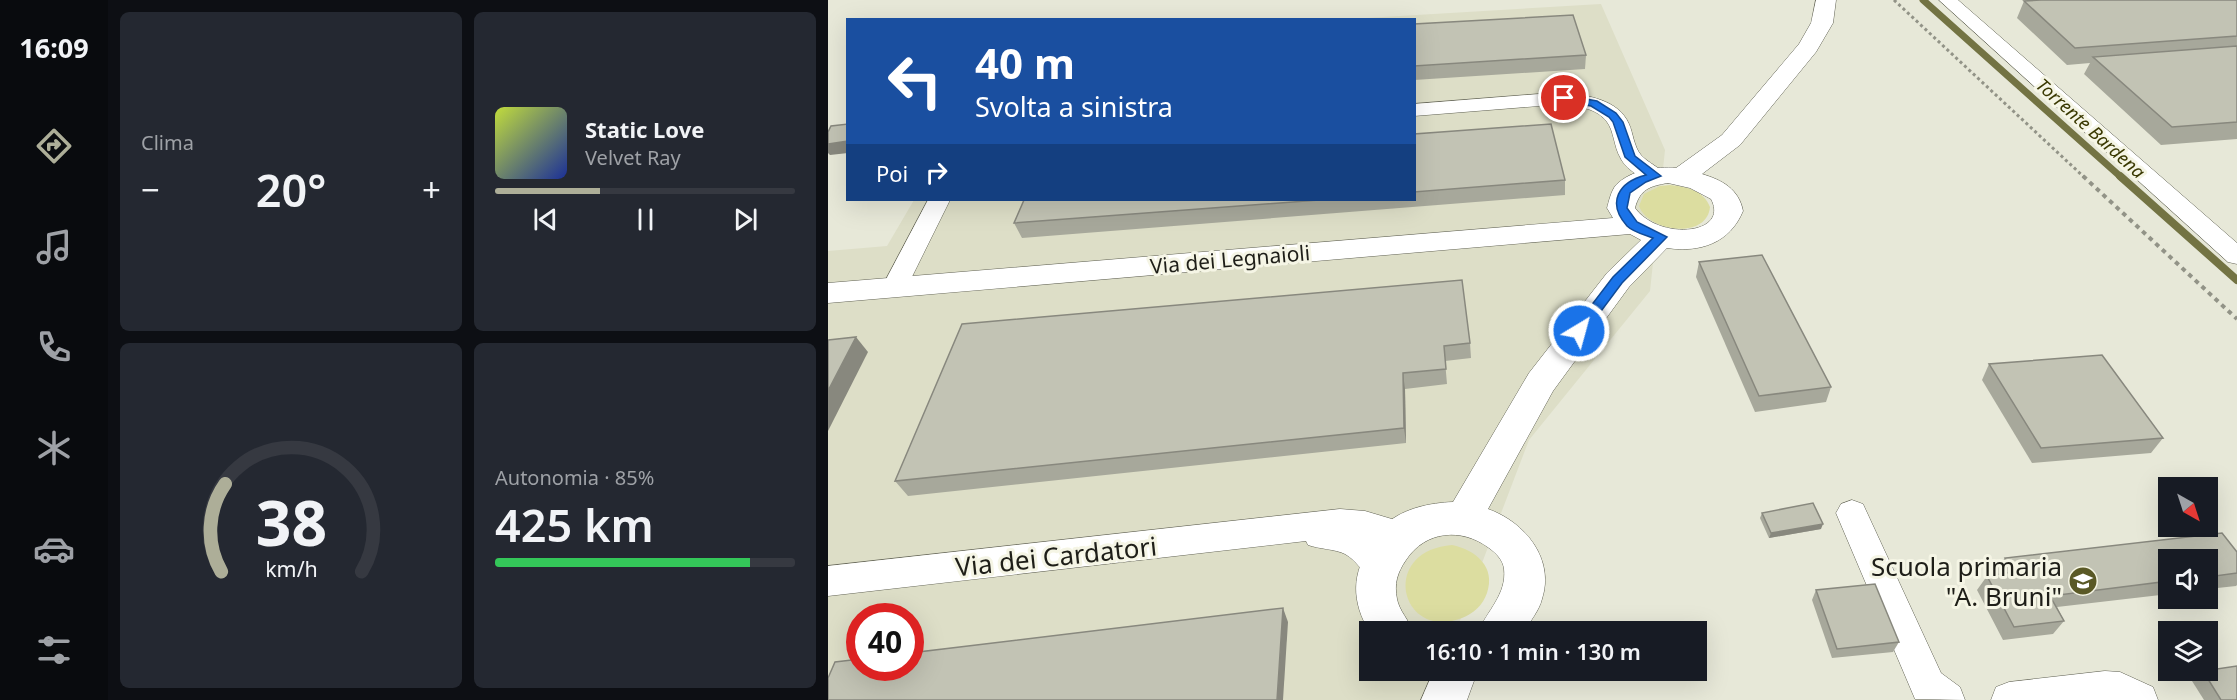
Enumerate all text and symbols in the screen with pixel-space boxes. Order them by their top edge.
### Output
text: 16:09 [19,29,89,66]
text: 40 m [975,34,1075,91]
icon: left [876,42,954,120]
pin [1538,72,1589,123]
water label: Torrente Bardena [2031,73,2151,183]
icon: arrive [1547,81,1580,114]
text: Svolta a sinistra [975,88,1173,125]
text: Static Love [585,114,704,144]
icon: directions [33,125,75,167]
text: Clima [141,129,194,156]
text: Velvet Ray [585,144,681,171]
icon: right [920,156,953,189]
text: Poi [876,158,908,188]
text: 20° [256,159,326,220]
text: − [141,167,160,212]
text: + [422,167,441,212]
icon: previous [529,203,562,236]
icon: pause [629,203,662,236]
icon: next [729,203,762,236]
icon: music [33,226,75,268]
street label: Via dei Legnaioli [1149,238,1311,280]
position arrow [1547,299,1611,363]
icon: phone [33,326,75,368]
icon: climate [33,427,75,469]
text: Autonomia · 85% [495,464,654,491]
north arrow [2158,477,2218,537]
map controls [2158,477,2218,681]
text: 38 [255,479,327,564]
text: 425 km [495,494,654,555]
icon: car [33,528,75,570]
street label: Via dei Cardatori [954,528,1158,584]
place label: Scuola primaria "A. Bruni" [1871,548,2062,614]
button: sound [2158,549,2218,609]
text: km/h [265,555,317,584]
school or university icon: Scuola primaria "A. Bruni" [2067,565,2099,597]
speed limit sign: 40 [846,603,924,681]
button: layers [2158,621,2218,681]
icon: filters [33,629,75,671]
text: 16:10 · 1 min · 130 m [1425,636,1641,666]

